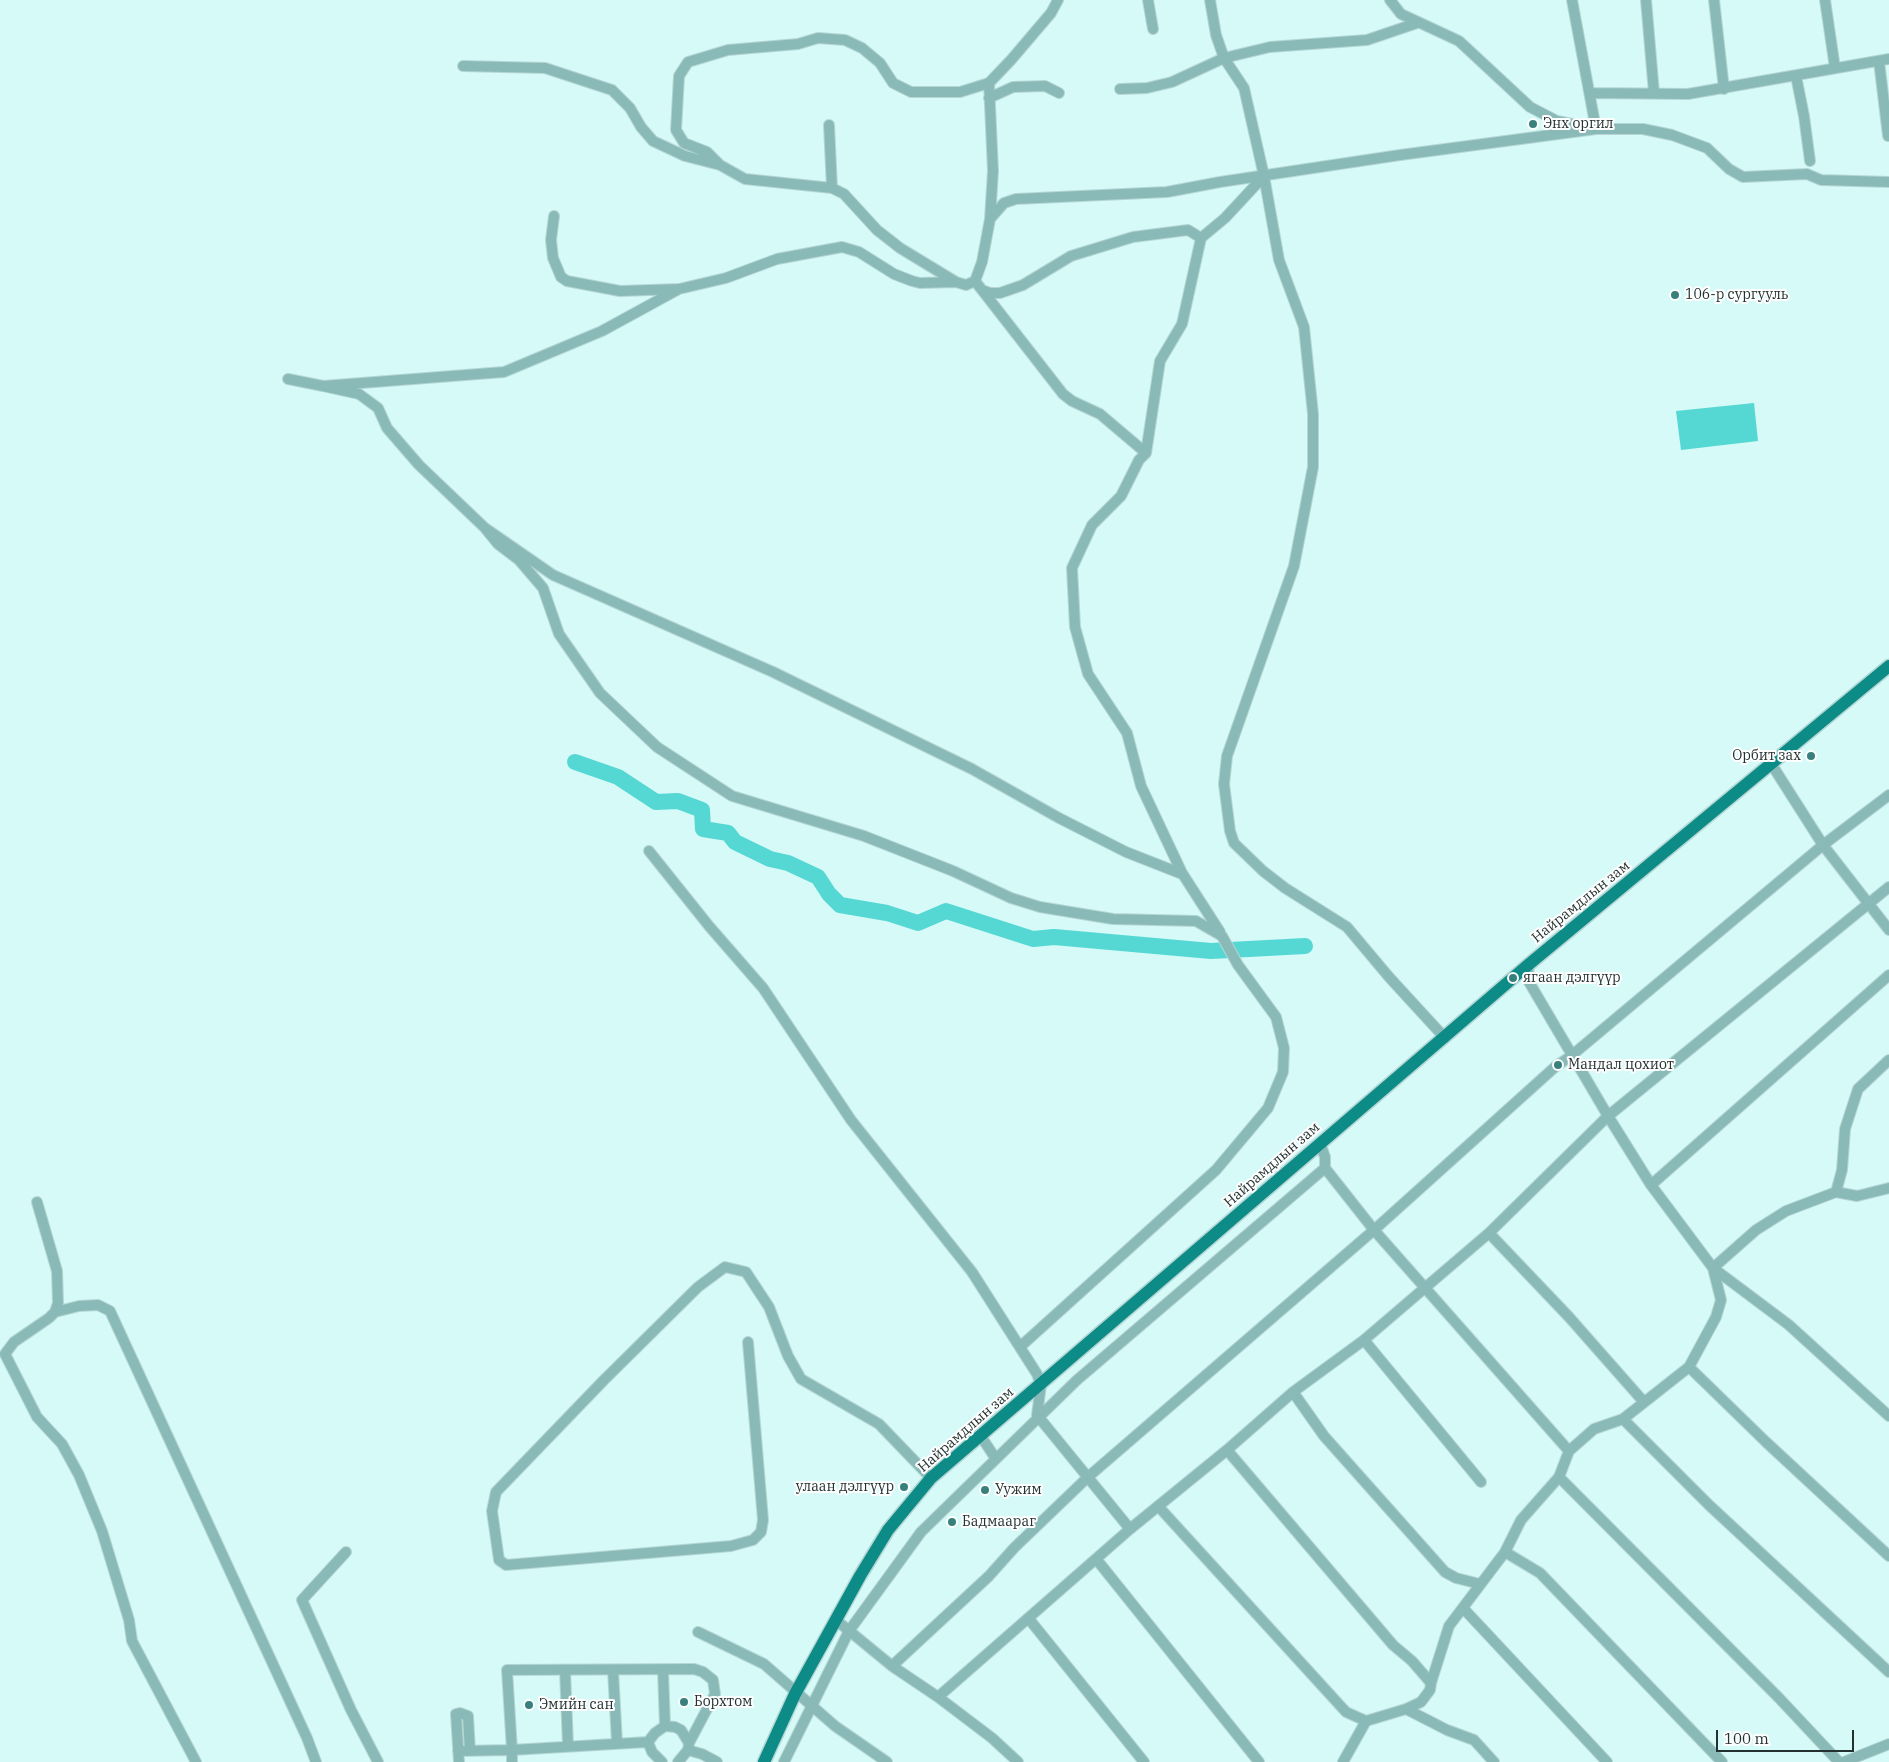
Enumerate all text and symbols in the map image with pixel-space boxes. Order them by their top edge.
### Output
place label: Энх оргил [1543,116,1613,132]
marker: Энх оргил [1527,118,1539,130]
place label: 106-р сургууль [1685,287,1788,303]
marker: 106-р сургууль [1669,289,1681,301]
place label: Орбит зах [1732,748,1801,764]
marker: Орбит зах [1805,750,1817,762]
street label: Найрамдлын зам [1529,857,1633,947]
place label: ягаан дэлгүүр [1523,970,1621,986]
marker: ягаан дэлгүүр [1507,972,1519,984]
place label: Мандал цохиот [1568,1057,1674,1073]
marker: Мандал цохиот [1552,1059,1564,1071]
street label: Найрамдлын зам [1221,1119,1323,1211]
street label: Найрамдлын зам [915,1384,1017,1476]
place label: улаан дэлгүүр [796,1479,894,1495]
marker: улаан дэлгүүр [898,1481,910,1493]
place label: Уужим [995,1482,1042,1498]
marker: Уужим [979,1484,991,1496]
place label: Бадмаараг [962,1514,1036,1530]
marker: Бадмаараг [946,1516,958,1528]
place label: Борхтом [694,1694,753,1710]
marker: Борхтом [678,1696,690,1708]
place label: Эмийн сан [539,1697,614,1713]
marker: Эмийн сан [523,1699,535,1711]
scale bar [1719,1720,1856,1752]
text: 100 m [1724,1729,1769,1748]

